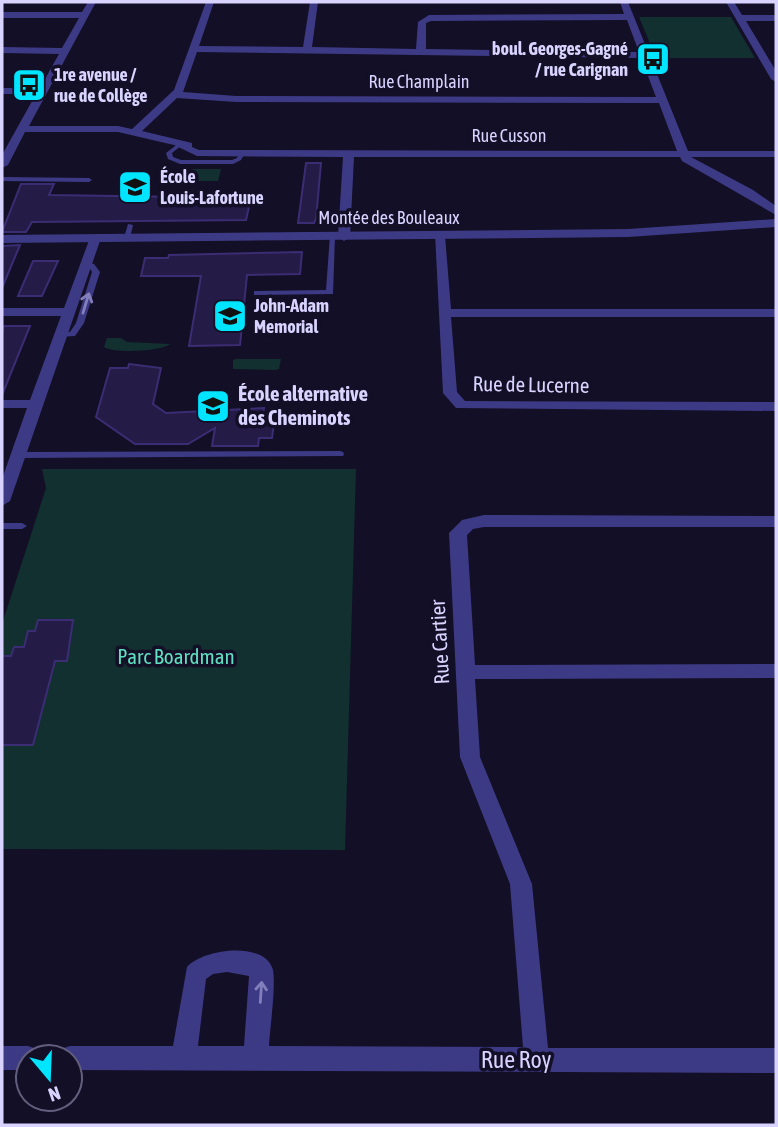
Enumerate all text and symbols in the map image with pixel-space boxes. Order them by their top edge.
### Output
place label: boul. Georges-Gagné / rue Carignan [492,38,628,80]
bus stop icon: boul. Georges-Gagné / rue Carignan [634,40,672,78]
place label: 1re avenue / rue de Collège [54,64,147,106]
bus stop icon: 1re avenue / rue de Collège [10,66,48,104]
street label: Rue Champlain [368,71,470,92]
street label: Rue Cusson [471,125,547,146]
place label: École Louis-Lafortune [160,166,264,208]
school or university icon: École Louis-Lafortune [116,168,154,206]
street label: Montée des Bouleaux [318,207,460,228]
one-way arrow [80,292,93,314]
place label: John-Adam Memorial [253,295,329,337]
school or university icon: John-Adam Memorial [211,297,249,335]
street label: Rue de Lucerne [472,371,590,397]
place label: École alternative des Cheminots [238,381,368,429]
school or university icon: École alternative des Cheminots [194,387,232,425]
street label: Rue Cartier [425,598,453,685]
park label: Parc Boardman [117,644,235,668]
one-way arrow [255,981,268,1003]
north arrow [14,1043,84,1113]
street label: Rue Roy [481,1046,551,1073]
text: N [46,1082,63,1106]

